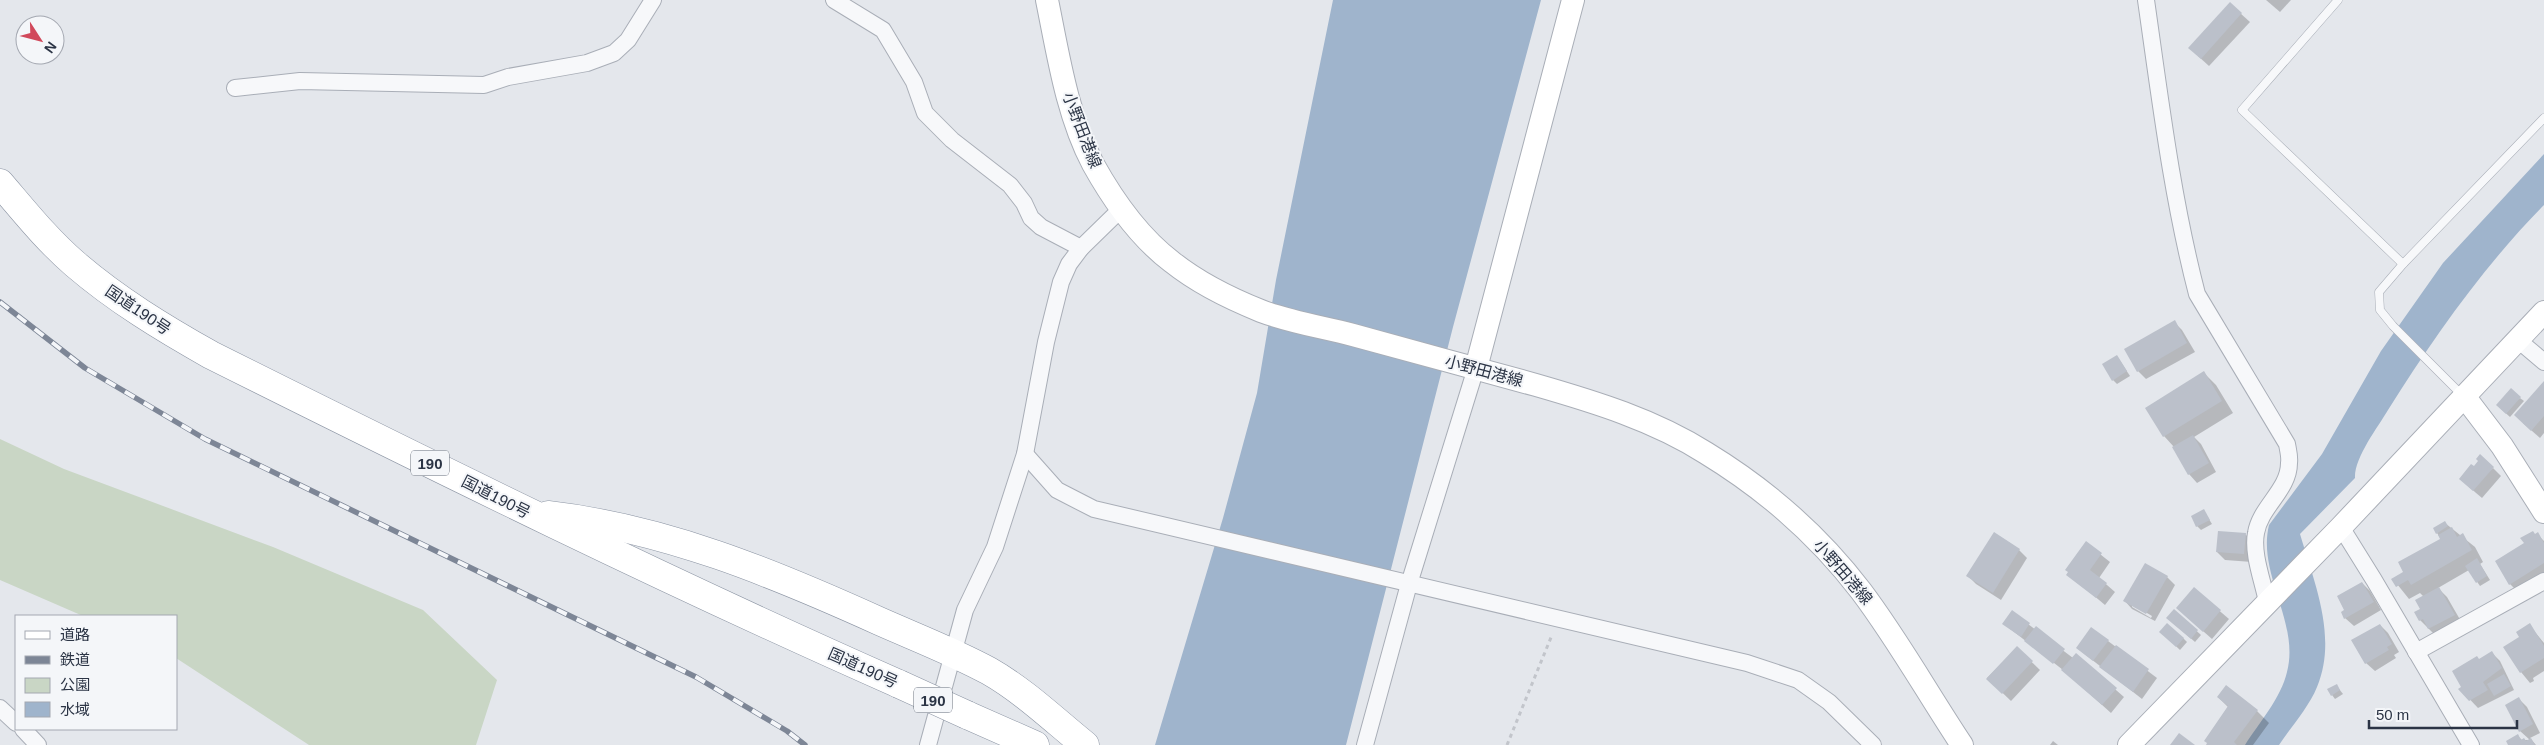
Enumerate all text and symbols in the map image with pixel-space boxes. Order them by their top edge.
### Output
north arrow [15,15,65,65]
text: N [41,39,60,56]
street label: 小野田港線 [1060,90,1104,170]
street label: 国道190号 [102,282,174,338]
street label: 小野田港線 [1443,352,1525,390]
road number: 190 [411,450,449,476]
street label: 国道190号 [459,472,533,522]
street label: 小野田港線 [1810,536,1876,608]
legend [15,615,178,730]
text: 道路 [60,626,90,643]
street label: 国道190号 [825,645,901,691]
text: 鉄道 [60,651,90,668]
text: 公園 [60,676,90,693]
road number: 190 [914,688,952,712]
scale bar [2369,698,2516,730]
text: 水域 [60,701,90,718]
text: 50 m [2376,706,2409,723]

